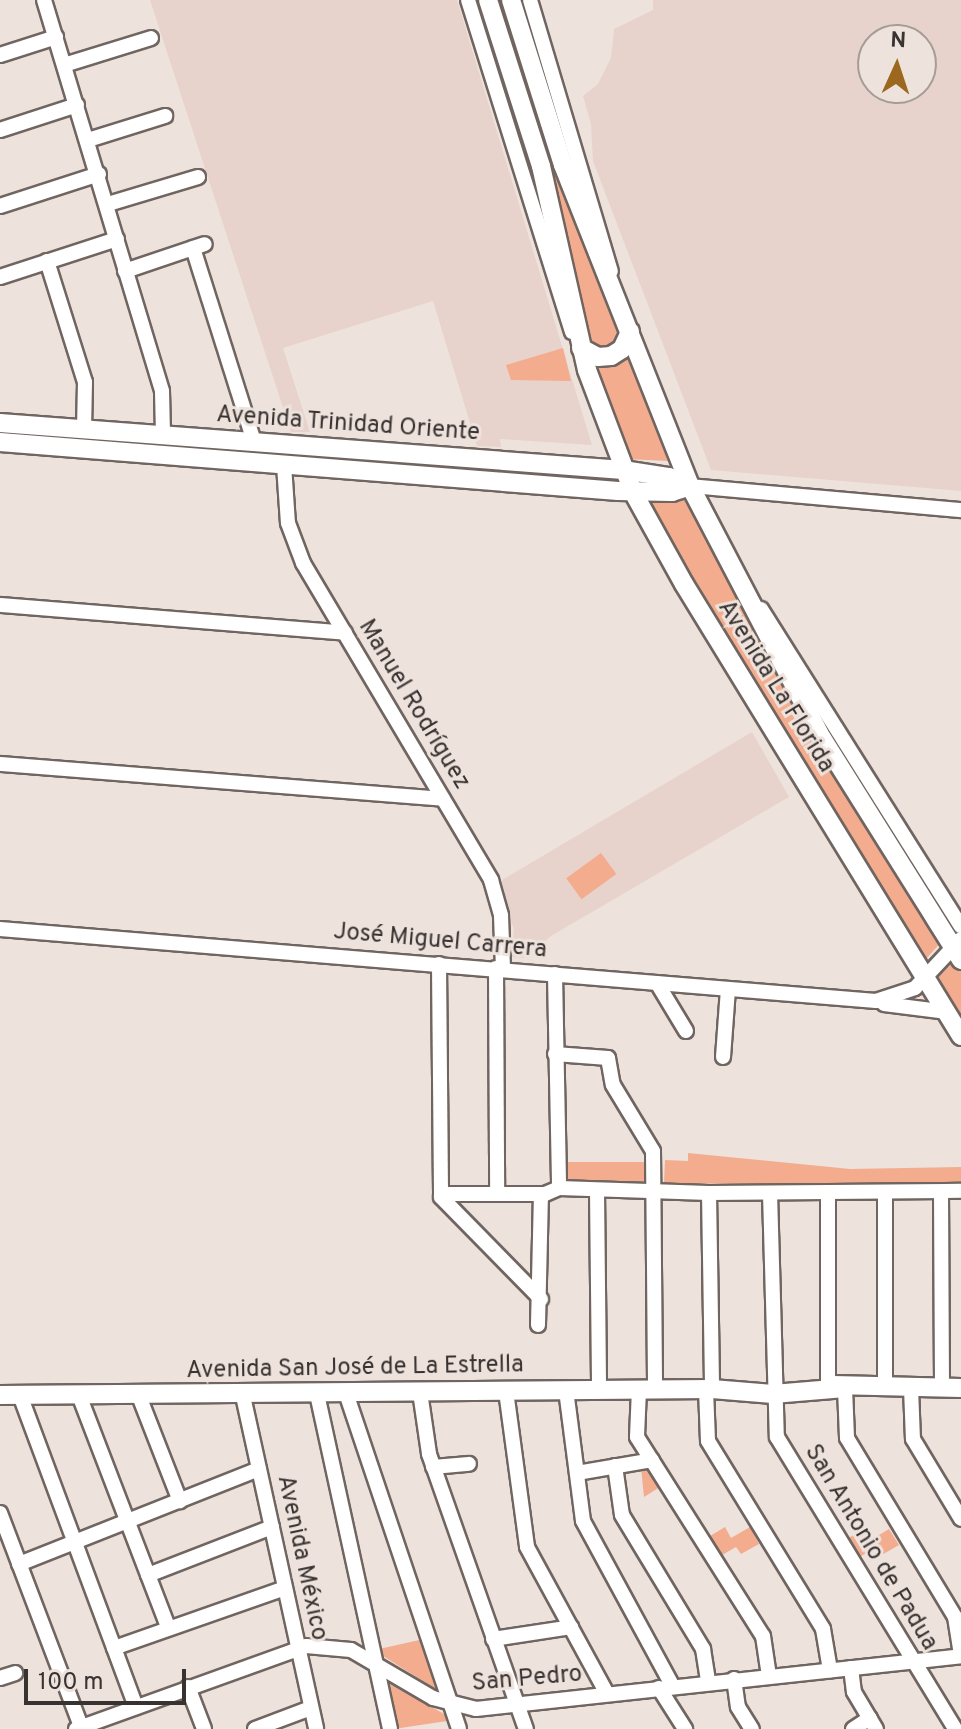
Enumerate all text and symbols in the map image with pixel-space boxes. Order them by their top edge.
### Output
north arrow [857,24,937,104]
text: N [890,28,907,55]
street label: Avenida Trinidad Oriente [215,401,481,449]
street label: Avenida La Florida [710,595,840,779]
street label: Manuel Rodríguez [351,615,475,795]
street label: José Miguel Carrera [332,918,548,966]
street label: Avenida San José de La Estrella [186,1352,524,1386]
street label: San Antonio de Padua [797,1439,943,1657]
street label: Avenida México [269,1473,333,1643]
scale bar [28,1653,190,1703]
street label: San Pedro [471,1661,583,1699]
text: 100 m [38,1668,104,1698]

